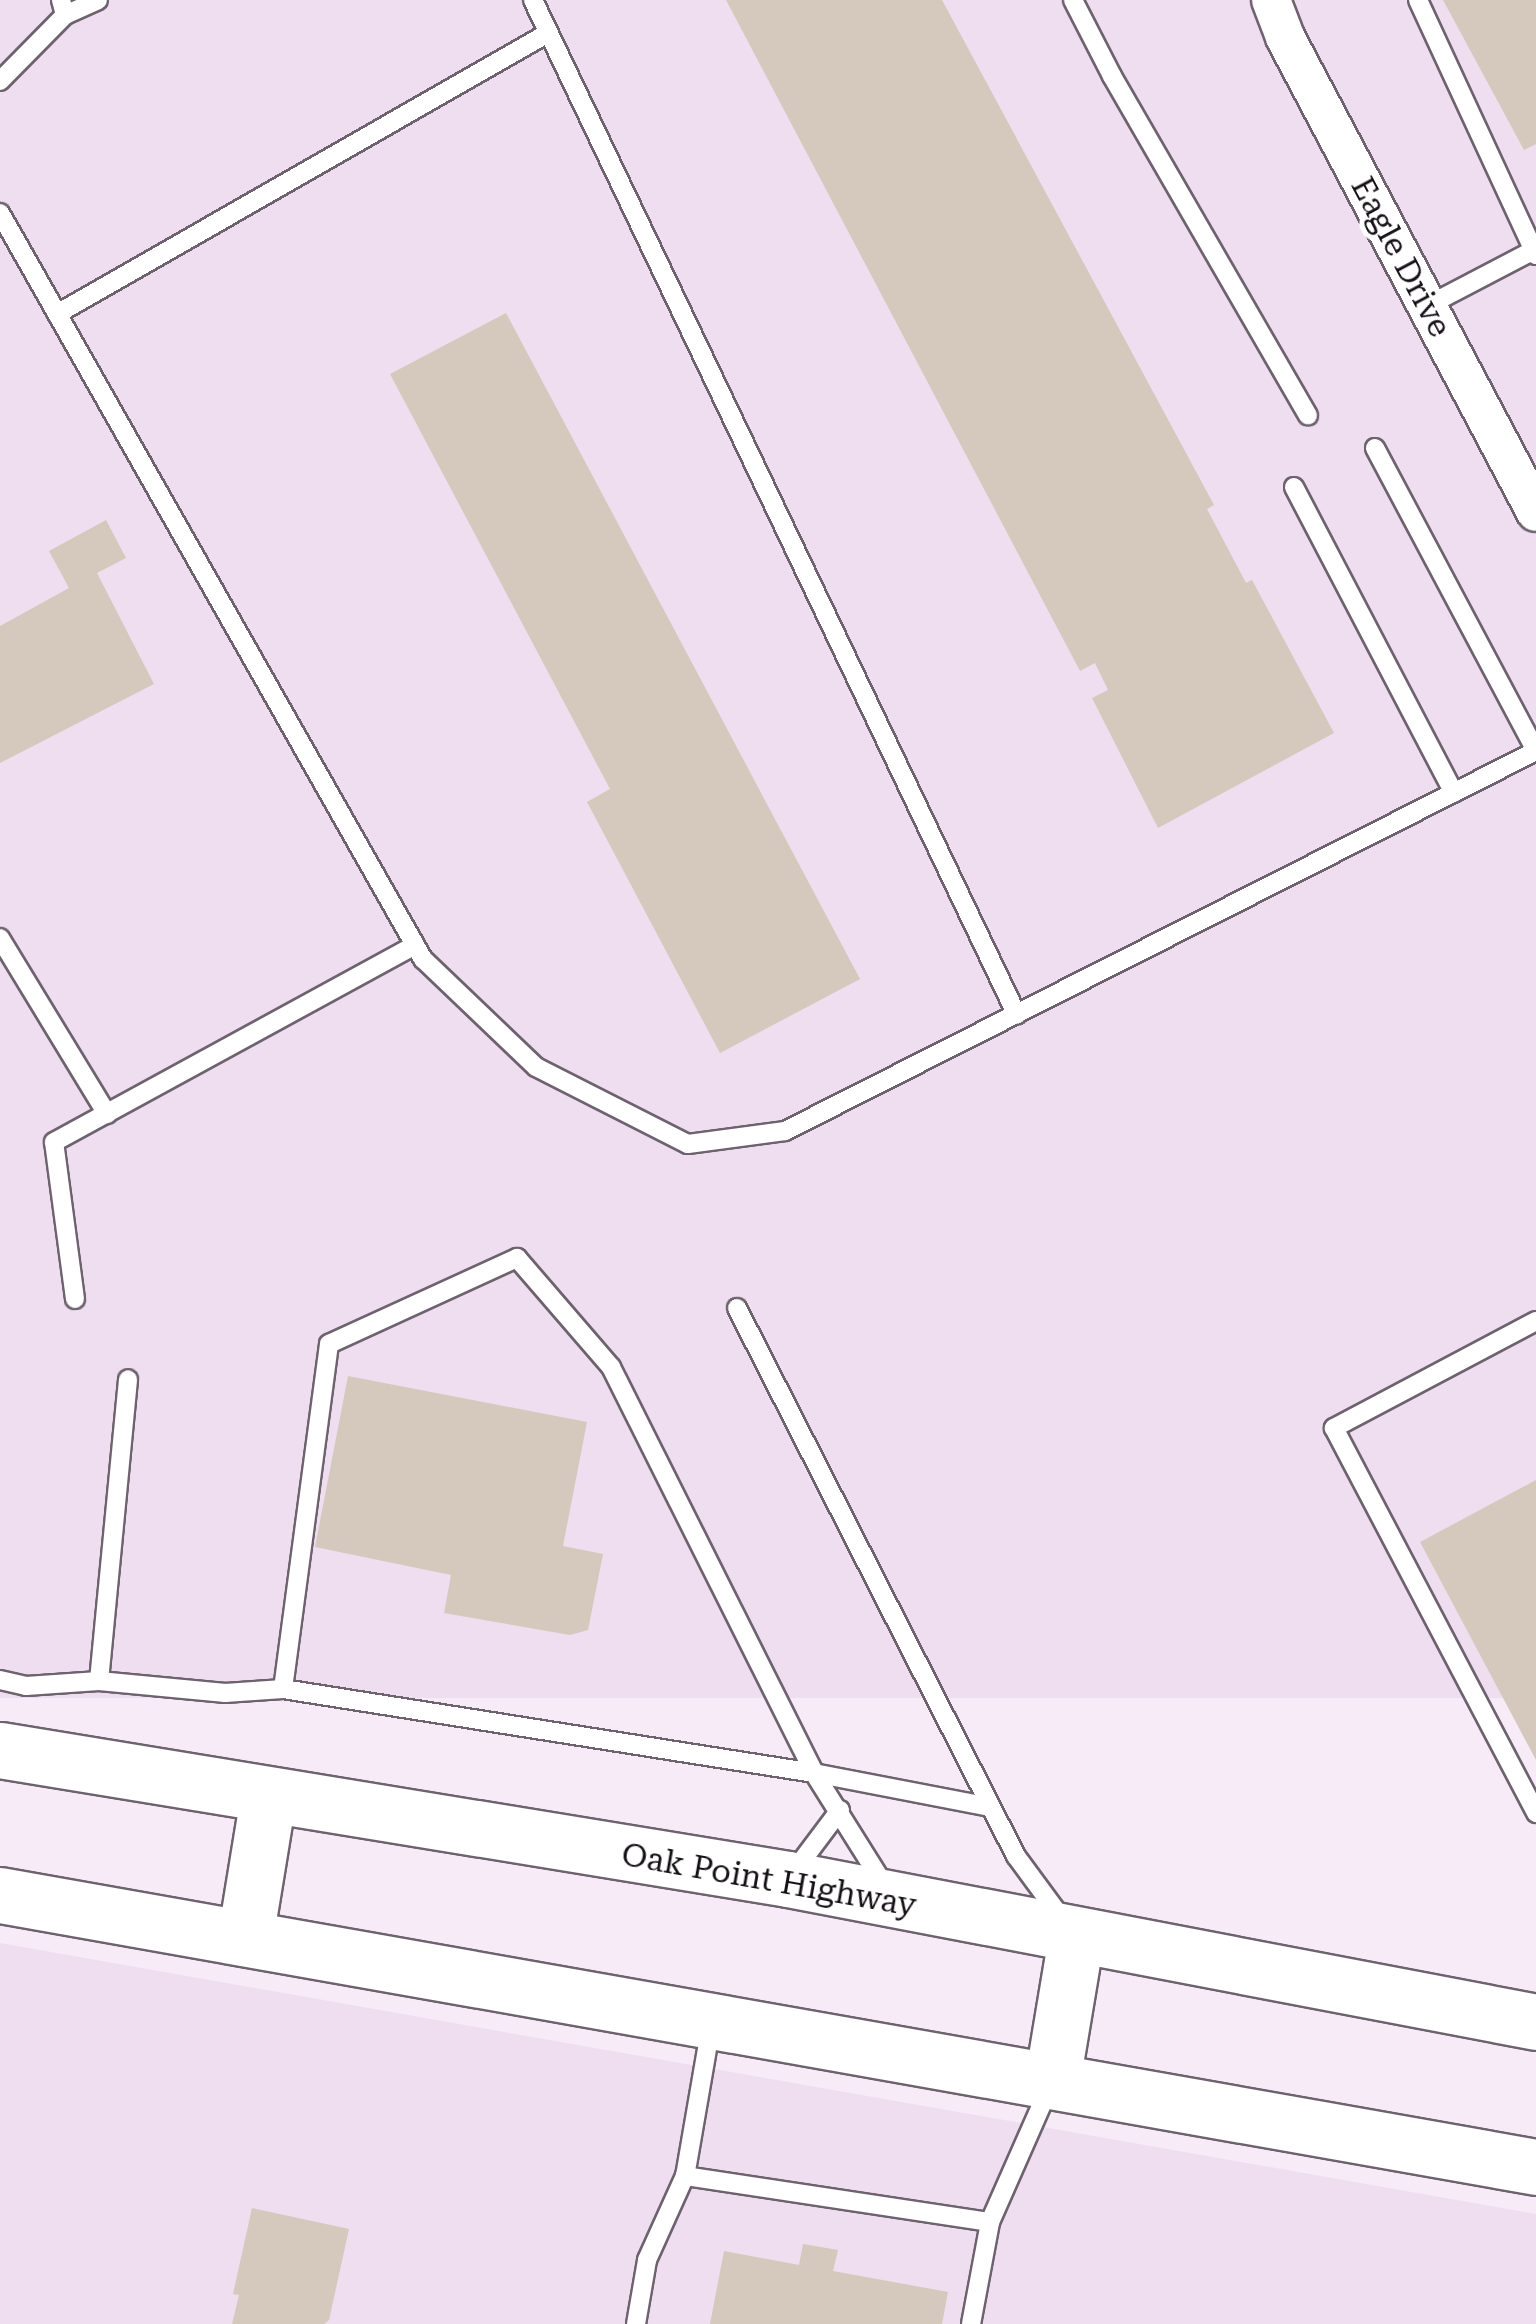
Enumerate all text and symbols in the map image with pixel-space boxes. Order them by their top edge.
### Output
street label: Eagle Drive [1343,171,1459,343]
street label: Oak Point Highway [619,1835,919,1925]

